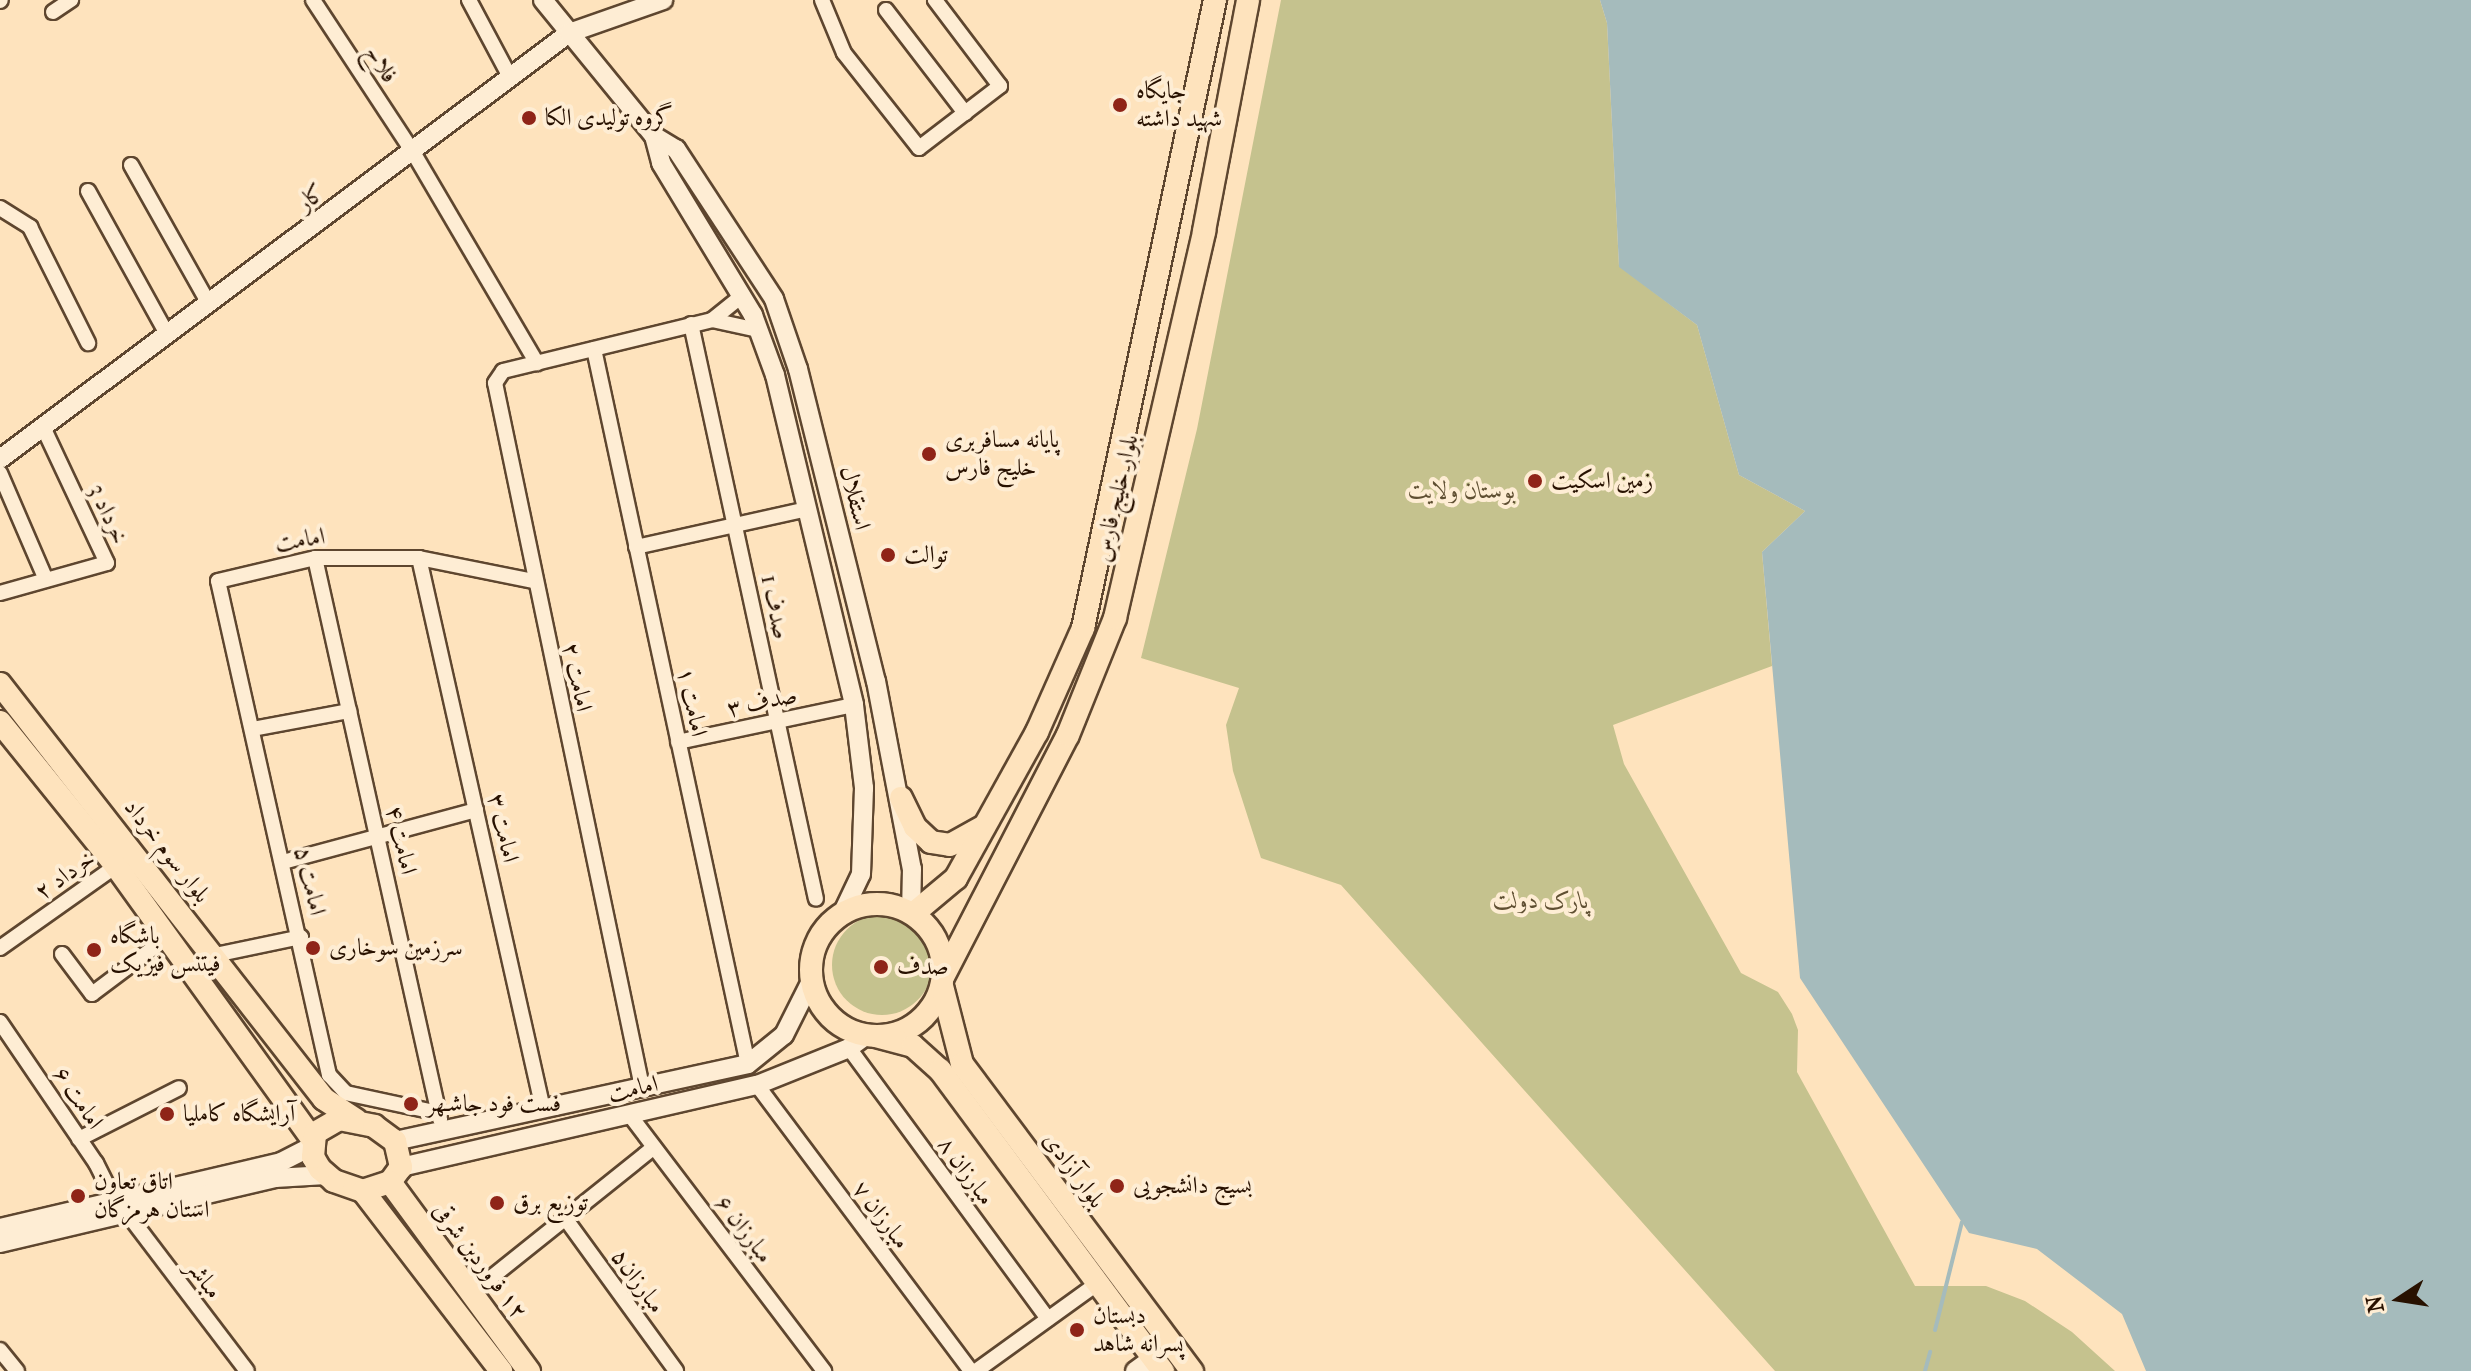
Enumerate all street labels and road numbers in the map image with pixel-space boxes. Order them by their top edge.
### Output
street label: فلاح [358,40,404,88]
street label: کار [291,178,331,218]
street label: بلوار خلیج فارس [1087,432,1145,564]
street label: استقلال [833,463,877,533]
street label: خرداد 3 [82,479,134,549]
street label: امامت [273,522,327,558]
street label: صدف 1 [754,572,796,642]
street label: امامت ۲ [556,640,598,714]
street label: امامت ۱ [671,665,713,739]
street label: صدف ۳ [724,681,800,723]
street label: امامت ۳ [481,791,525,865]
street label: بلوار سوم خرداد [117,793,217,909]
street label: امامت ۴ [379,803,423,877]
street label: خرداد ۲ [29,844,101,906]
street label: امامت ۵ [288,844,332,918]
street label: امامت ۶ [47,1061,109,1135]
street label: امامت [605,1069,661,1109]
street label: بلوار آزادی [1037,1126,1111,1214]
street label: مبارزان ۸ [931,1131,1001,1211]
street label: مبارزان ۷ [846,1175,916,1255]
street label: مبارزان ۶ [709,1189,779,1269]
street label: ١٢ فروردین شرقی [427,1197,533,1325]
street label: مبارزان۵ [605,1243,671,1319]
street label: مباشر [180,1253,228,1305]

